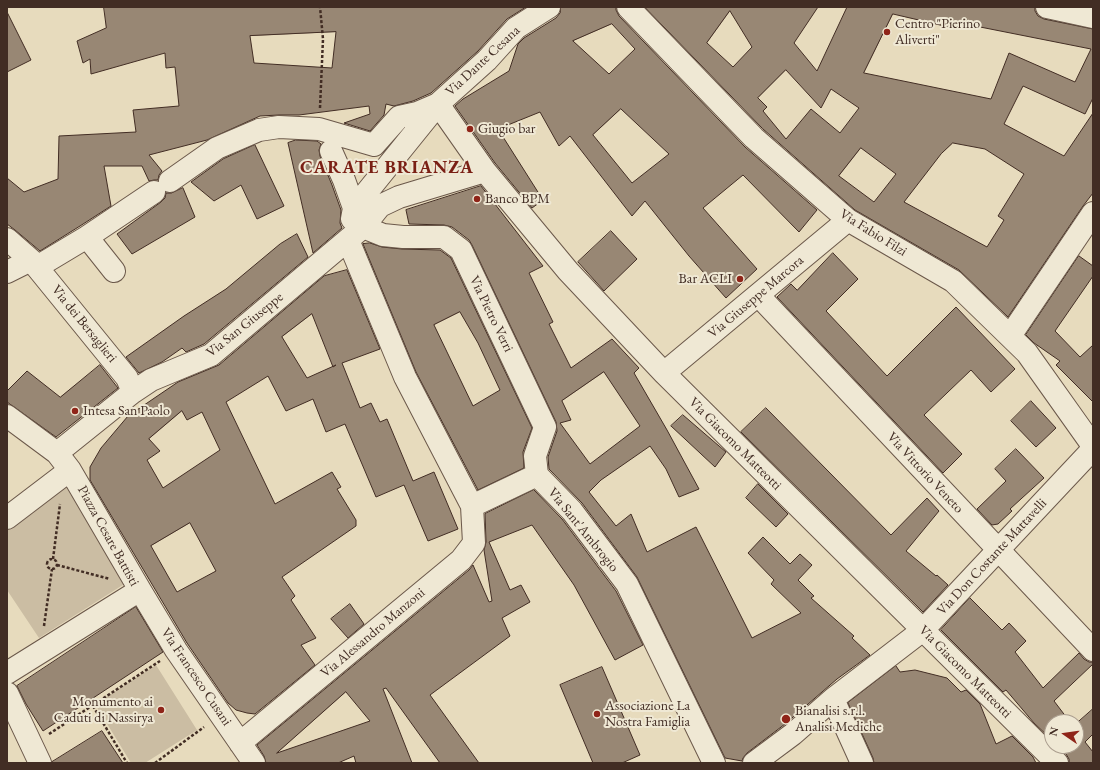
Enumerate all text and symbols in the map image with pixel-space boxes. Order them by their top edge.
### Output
place label: Centro "Pierino Aliverti" [895,16,980,48]
street label: Via Dante Cesana [442,22,524,100]
marker: Centro "Pierino Aliverti" [882,27,892,37]
place label: Giugio bar [478,121,535,137]
marker: Giugio bar [465,124,475,134]
district label: CARATE BRIANZA [300,157,474,179]
place label: Banco BPM [485,191,550,207]
marker: Banco BPM [472,194,482,204]
street label: Via Fabio Filzi [836,206,910,260]
street label: Via Giuseppe Marcora [705,252,807,342]
place label: Bar ACLI [679,271,732,287]
street label: Via Pietro Verri [465,273,517,355]
marker: Bar ACLI [735,274,745,284]
street label: Via dei Bersaglieri [48,282,120,366]
street label: Via San Giuseppe [203,289,287,361]
street label: Via Giacomo Matteotti [685,394,785,494]
place label: Intesa San Paolo [83,403,170,419]
marker: Intesa San Paolo [70,406,80,416]
street label: Via Vittorio Veneto [883,429,967,517]
street label: Piazza Cesare Battisti [73,483,143,589]
street label: Via Sant'Ambrogio [544,485,622,575]
street label: Via Don Costante Mattavelli [934,495,1050,619]
street label: Via Alessandro Manzoni [317,584,429,682]
street label: Via Giacomo Matteotti [915,622,1015,722]
street label: Via Francesco Cusani [157,625,235,729]
place label: Monumento ai Caduti di Nassirya [54,694,153,726]
place label: Associazione La Nostra Famiglia [605,698,690,730]
place label: Bianalisi s.r.l. Analisi Mediche [795,703,882,736]
marker: Monumento ai Caduti di Nassirya [156,705,166,715]
marker: Associazione La Nostra Famiglia [592,709,602,719]
marker: Bianalisi s.r.l. Analisi Mediche [780,713,792,725]
north arrow [1044,714,1084,754]
text: N [1045,726,1061,737]

